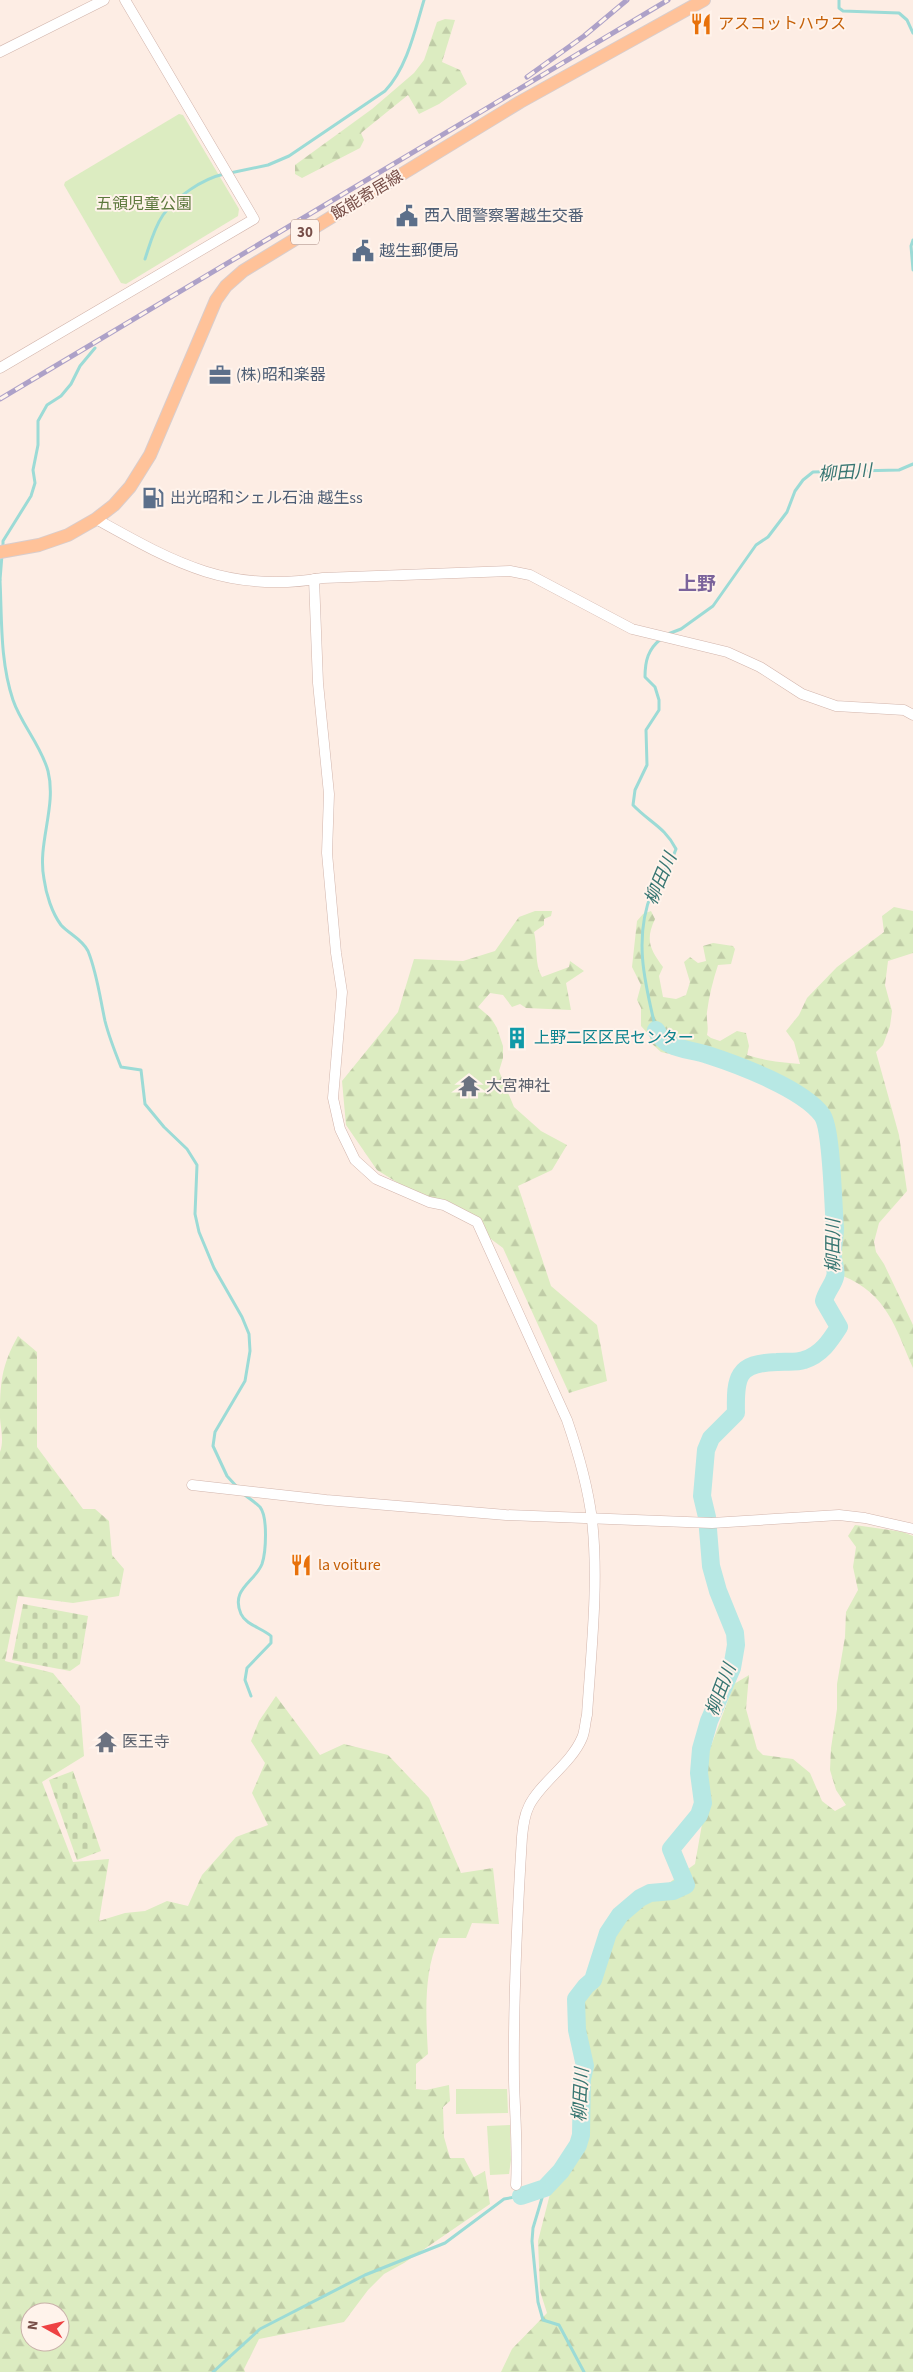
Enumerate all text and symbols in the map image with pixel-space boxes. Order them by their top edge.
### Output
restaurant icon: アスコットハウス [688,11,714,37]
place label: アスコットハウス [718,13,846,35]
street label: 飯能寄居線 [327,165,407,225]
park label: 五領児童公園 [96,193,192,215]
public building icon: 西入間警察署越生交番 [394,203,420,229]
place label: 西入間警察署越生交番 [424,205,584,227]
road number: 30 [291,220,319,244]
public building icon: 越生郵便局 [350,238,376,264]
place label: 越生郵便局 [379,240,459,262]
office icon: (株)昭和楽器 [207,362,233,388]
place label: (株)昭和楽器 [236,364,326,386]
water label: 柳田川 [817,459,875,487]
fuel station icon: 出光昭和シェル石油 越生ss [140,485,166,511]
place label: 出光昭和シェル石油 越生ss [170,487,363,509]
district label: 上野 [678,571,716,598]
water label: 柳田川 [639,847,684,909]
building icon: 上野二区区民センター [504,1025,530,1051]
place label: 上野二区区民センター [534,1027,694,1049]
temple icon: 大宮神社 [456,1073,482,1099]
place label: 大宮神社 [486,1075,550,1097]
water label: 柳田川 [821,1217,846,1273]
restaurant icon: la voiture [288,1552,314,1578]
place label: la voiture [318,1554,381,1576]
water label: 柳田川 [700,1658,743,1720]
temple icon: 医王寺 [93,1729,119,1755]
place label: 医王寺 [122,1731,170,1753]
water label: 柳田川 [567,2065,595,2123]
north arrow [20,2302,70,2352]
text: N [23,2319,44,2331]

